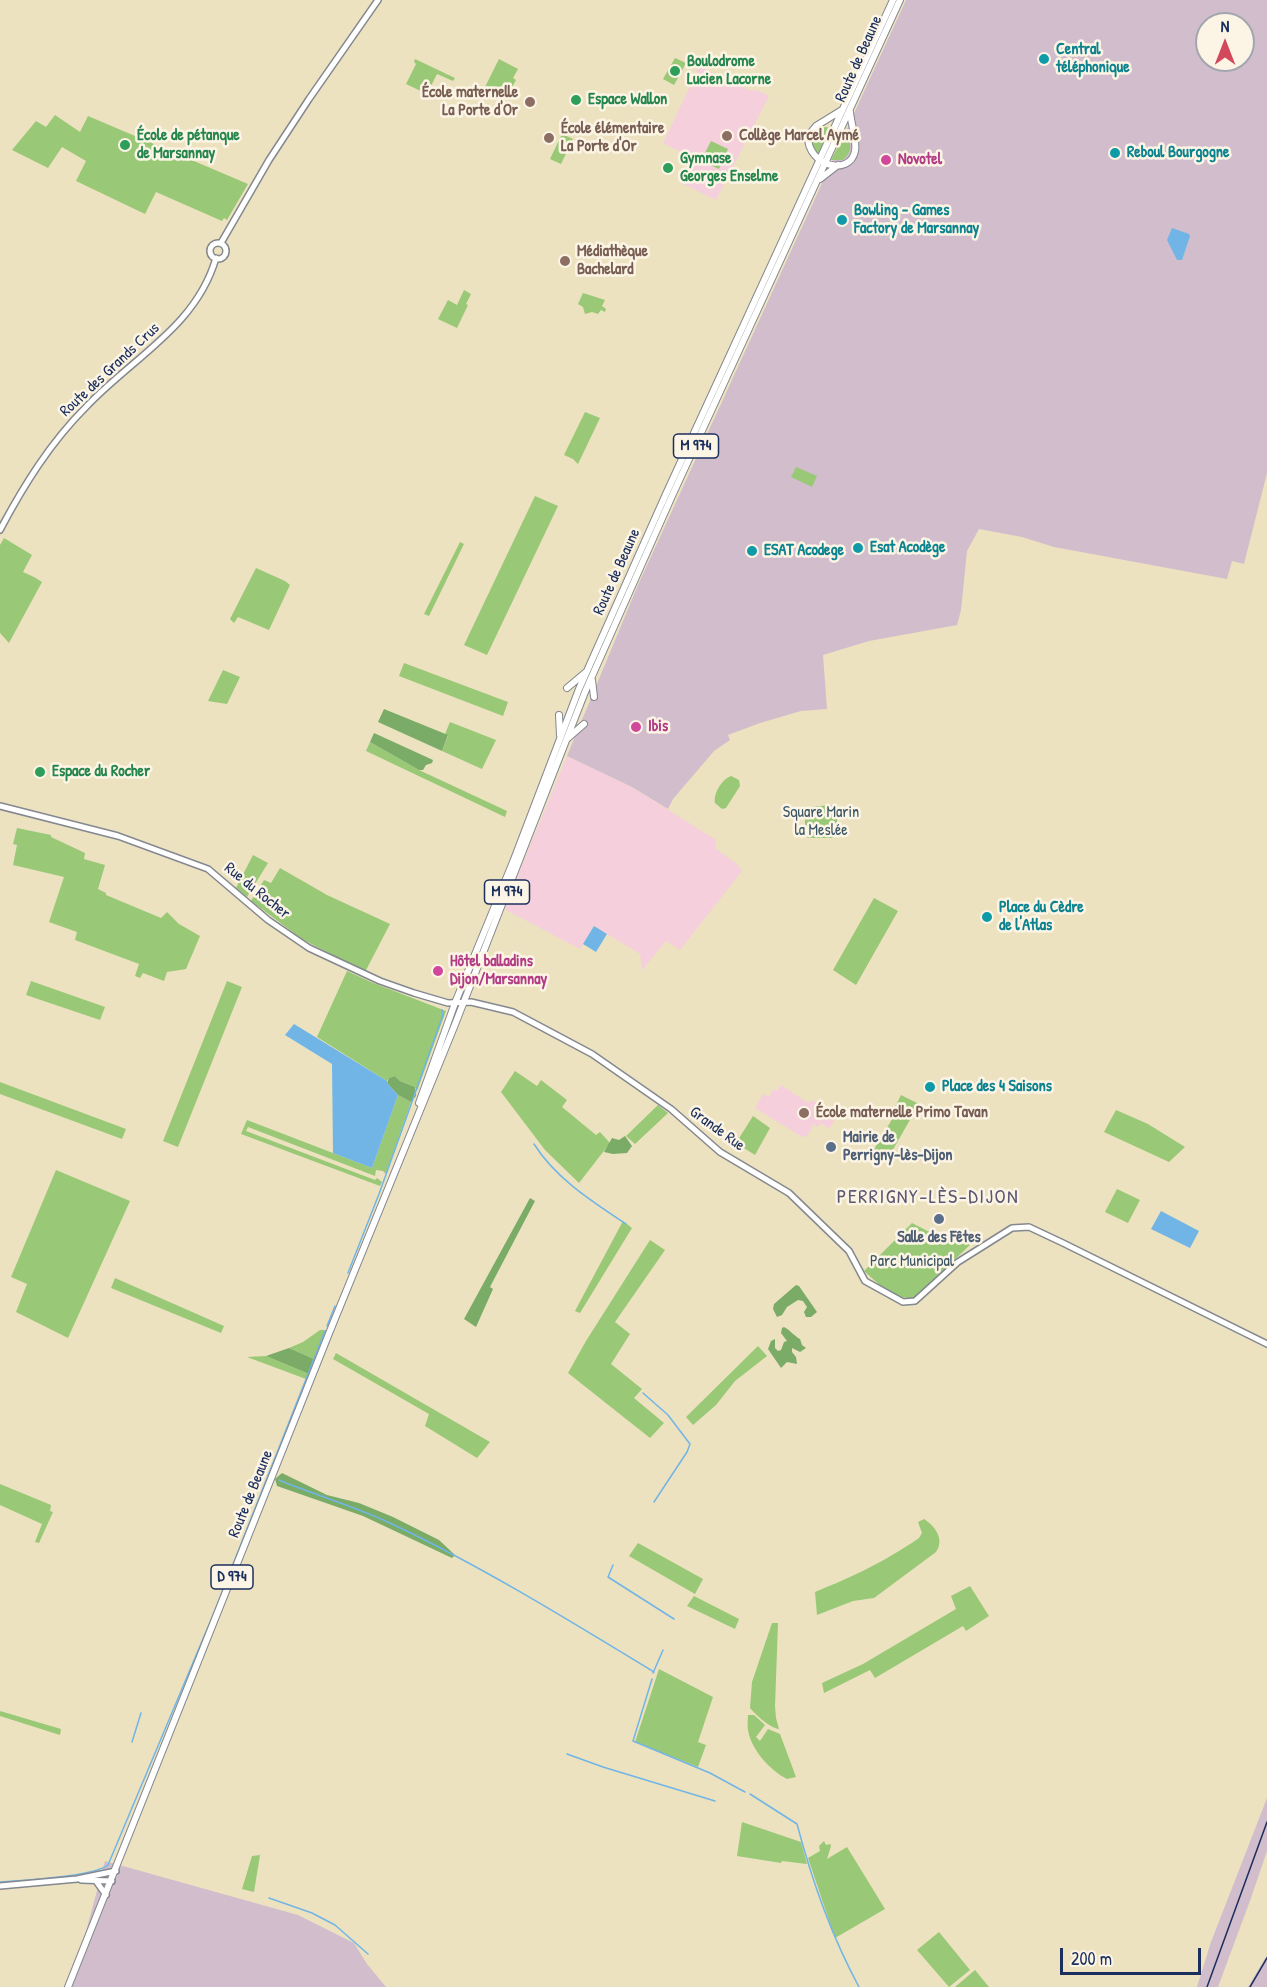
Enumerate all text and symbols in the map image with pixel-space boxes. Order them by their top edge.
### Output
north arrow [1195,12,1255,72]
street label: Route de Beaune [831,13,887,105]
text: N [1221,15,1229,37]
place label: Central téléphonique [1056,40,1130,78]
place label: Boulodrome Lucien Lacorne [687,52,771,90]
marker: Central téléphonique [1037,52,1051,66]
marker: Boulodrome Lucien Lacorne [668,64,682,78]
place label: École maternelle La Porte d'Or [422,83,518,121]
place label: Espace Wallon [588,90,667,110]
marker: Espace Wallon [569,93,583,107]
marker: École maternelle La Porte d'Or [523,95,537,109]
place label: École élémentaire La Porte d'Or [561,119,664,157]
place label: École de pétanque de Marsannay [137,126,240,164]
place label: Collège Marcel Aymé [739,126,859,146]
marker: Collège Marcel Aymé [720,129,734,143]
marker: École élémentaire La Porte d'Or [542,131,556,145]
marker: École de pétanque de Marsannay [118,138,132,152]
place label: Reboul Bourgogne [1127,143,1229,163]
marker: Reboul Bourgogne [1108,146,1122,160]
place label: Gymnase Georges Enselme [680,149,778,187]
place label: Novotel [898,150,942,170]
marker: Novotel [879,153,893,167]
marker: Gymnase Georges Enselme [661,161,675,175]
place label: Bowling - Games Factory de Marsannay [854,201,979,239]
marker: Bowling - Games Factory de Marsannay [835,213,849,227]
place label: Médiathèque Bachelard [577,242,648,280]
marker: Médiathèque Bachelard [558,254,572,268]
street label: Route des Grands Crus [56,319,164,421]
road number: M 974 [674,434,718,458]
street label: Route de Beaune [589,526,645,618]
place label: Esat Acodège [870,538,945,558]
place label: ESAT Acodege [764,541,844,561]
marker: Esat Acodège [851,541,865,555]
marker: ESAT Acodege [745,544,759,558]
place label: Ibis [648,717,668,737]
marker: Ibis [629,720,643,734]
place label: Espace du Rocher [52,762,150,782]
marker: Espace du Rocher [33,765,47,779]
park label: Square Marin la Meslée [783,803,859,841]
street label: Rue du Rocher [220,859,294,923]
road number: M 974 [484,880,530,904]
place label: Place du Cèdre de l'Atlas [999,898,1084,936]
marker: Place du Cèdre de l'Atlas [980,910,994,924]
place label: Hôtel balladins Dijon/Marsannay [450,952,547,990]
marker: Hôtel balladins Dijon/Marsannay [431,964,445,978]
place label: Place des 4 Saisons [942,1077,1052,1097]
marker: Place des 4 Saisons [923,1080,937,1094]
street label: Grande Rue [686,1103,748,1155]
place label: École maternelle Primo Tavan [816,1103,988,1123]
marker: École maternelle Primo Tavan [797,1106,811,1120]
place label: Mairie de Perrigny-lès-Dijon [843,1128,952,1166]
marker: Mairie de Perrigny-lès-Dijon [824,1140,838,1154]
district label: PERRIGNY-LÈS-DIJON [837,1186,1019,1210]
marker: Salle des Fêtes [932,1212,946,1226]
place label: Salle des Fêtes [897,1228,981,1248]
park label: Parc Municipal [870,1252,954,1272]
street label: Route de Beaune [225,1447,277,1541]
road number: D 974 [211,1565,253,1589]
scale bar [1063,1936,1204,1974]
text: 200 m [1071,1946,1112,1971]

